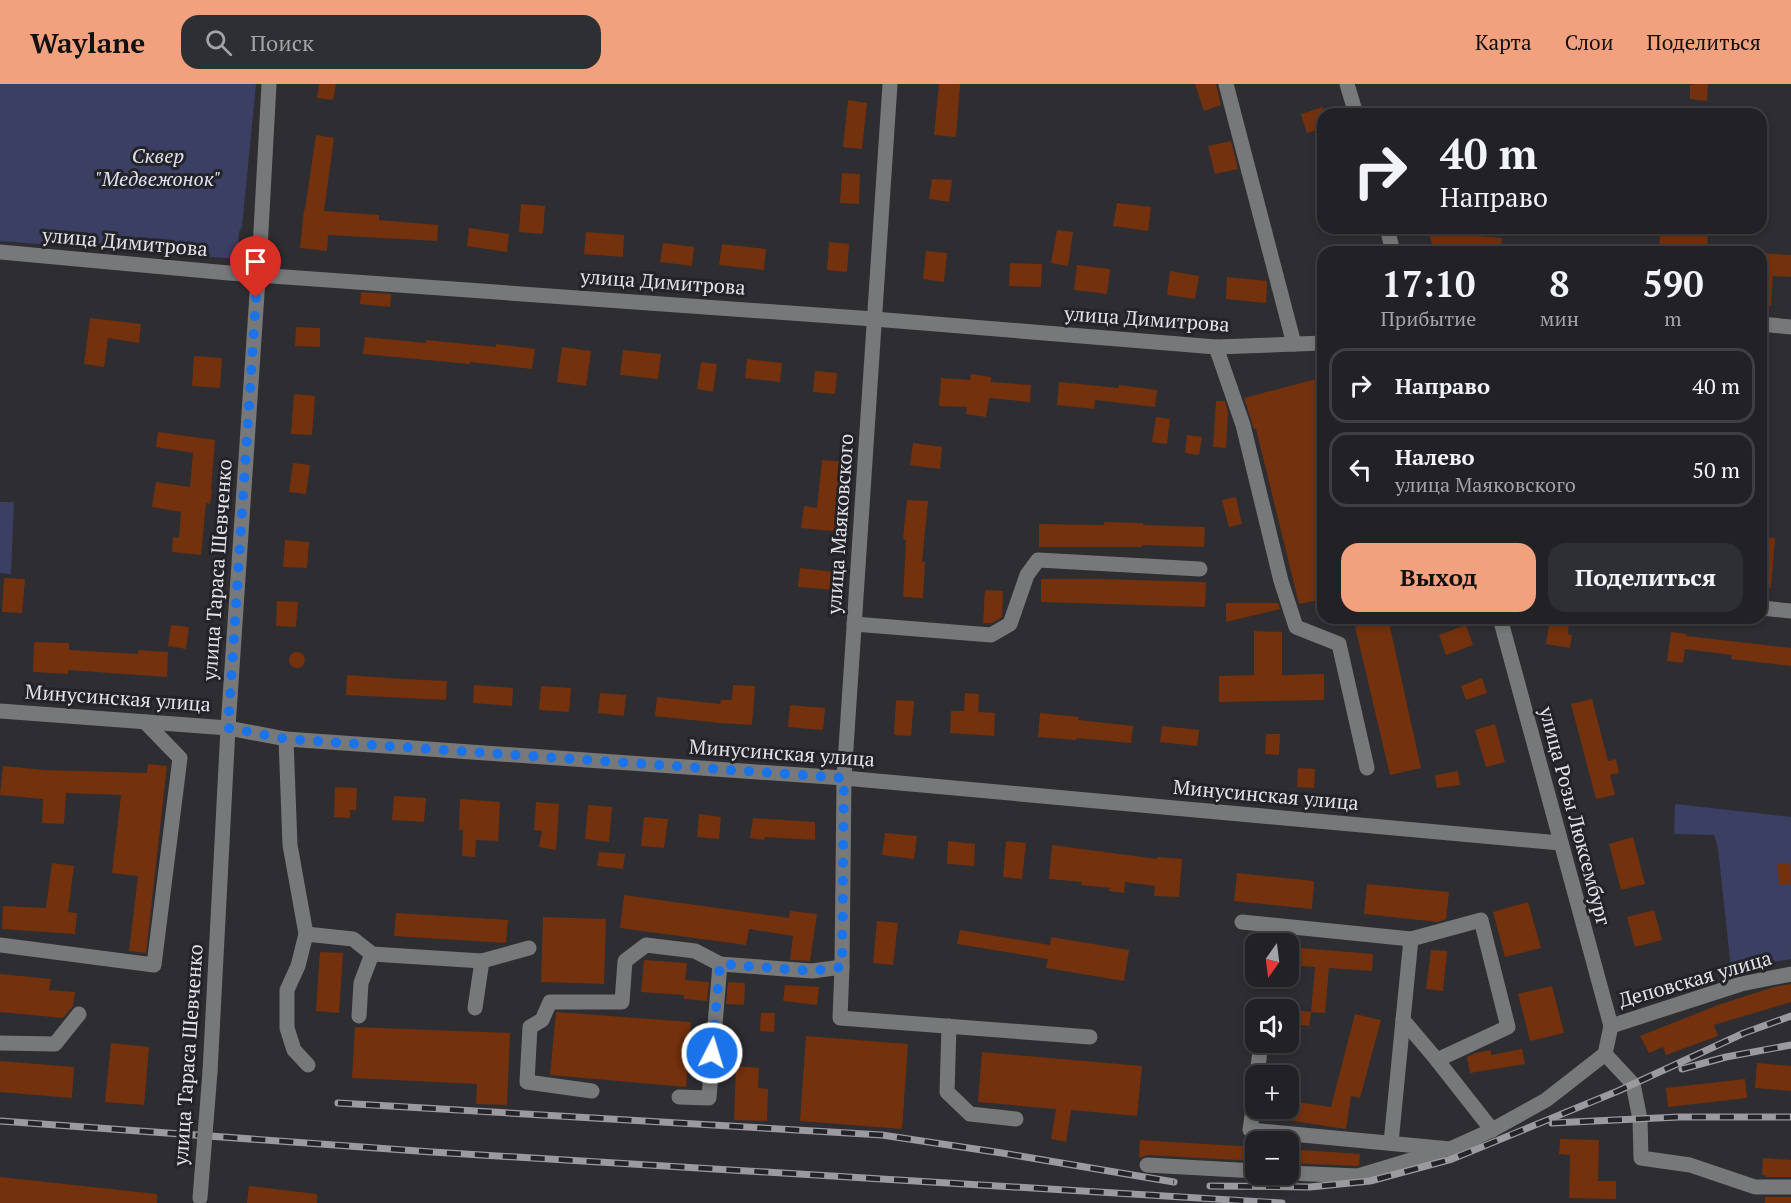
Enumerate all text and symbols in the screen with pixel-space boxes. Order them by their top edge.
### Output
search box [181,15,601,69]
text: Waylane [30,24,145,61]
icon: search [202,26,235,59]
text: Поиск [250,28,314,57]
text: Карта [1475,28,1532,56]
text: Слои [1565,28,1614,56]
text: Поделиться [1647,28,1761,56]
text: 40 m [1440,125,1538,181]
icon: right [1341,132,1419,210]
park label: Сквер "Медвежонок" [95,142,221,192]
text: Направо [1440,179,1548,215]
street label: улица Димитрова [40,221,209,262]
pin [230,236,281,298]
icon: arrive [239,245,272,278]
text: 17:10 [1382,260,1475,307]
text: 8 [1549,260,1570,307]
text: 590 [1642,260,1704,307]
street label: улица Димитрова [578,262,747,301]
street label: улица Димитрова [1062,299,1231,338]
text: Прибытие [1380,305,1476,332]
text: мин [1540,305,1579,332]
text: m [1664,305,1682,332]
icon: right [1344,369,1377,402]
text: Направо [1395,371,1490,400]
text: 40 m [1692,371,1740,400]
street label: улица Маяковского [820,433,859,616]
text: Налево [1395,442,1475,471]
icon: left [1344,453,1377,486]
text: 50 m [1692,455,1740,484]
street label: улица Тараса Шевченко [195,458,238,683]
text: улица Маяковского [1395,471,1576,498]
button: Выход [1341,543,1536,612]
button: Поделиться [1548,543,1743,612]
street label: Минусинская улица [24,678,212,717]
street label: улица Розы Люксембург [1533,703,1618,929]
street label: Минусинская улица [688,733,876,772]
street label: Минусинская улица [1172,773,1360,816]
north arrow [1245,933,1299,987]
map controls [1245,933,1299,1185]
street label: улица Тараса Шевченко [166,943,209,1168]
street label: Деповская улица [1615,944,1775,1013]
button: sound [1245,999,1299,1053]
position arrow [680,1021,744,1085]
button: + [1245,1065,1299,1119]
button: − [1245,1131,1299,1185]

